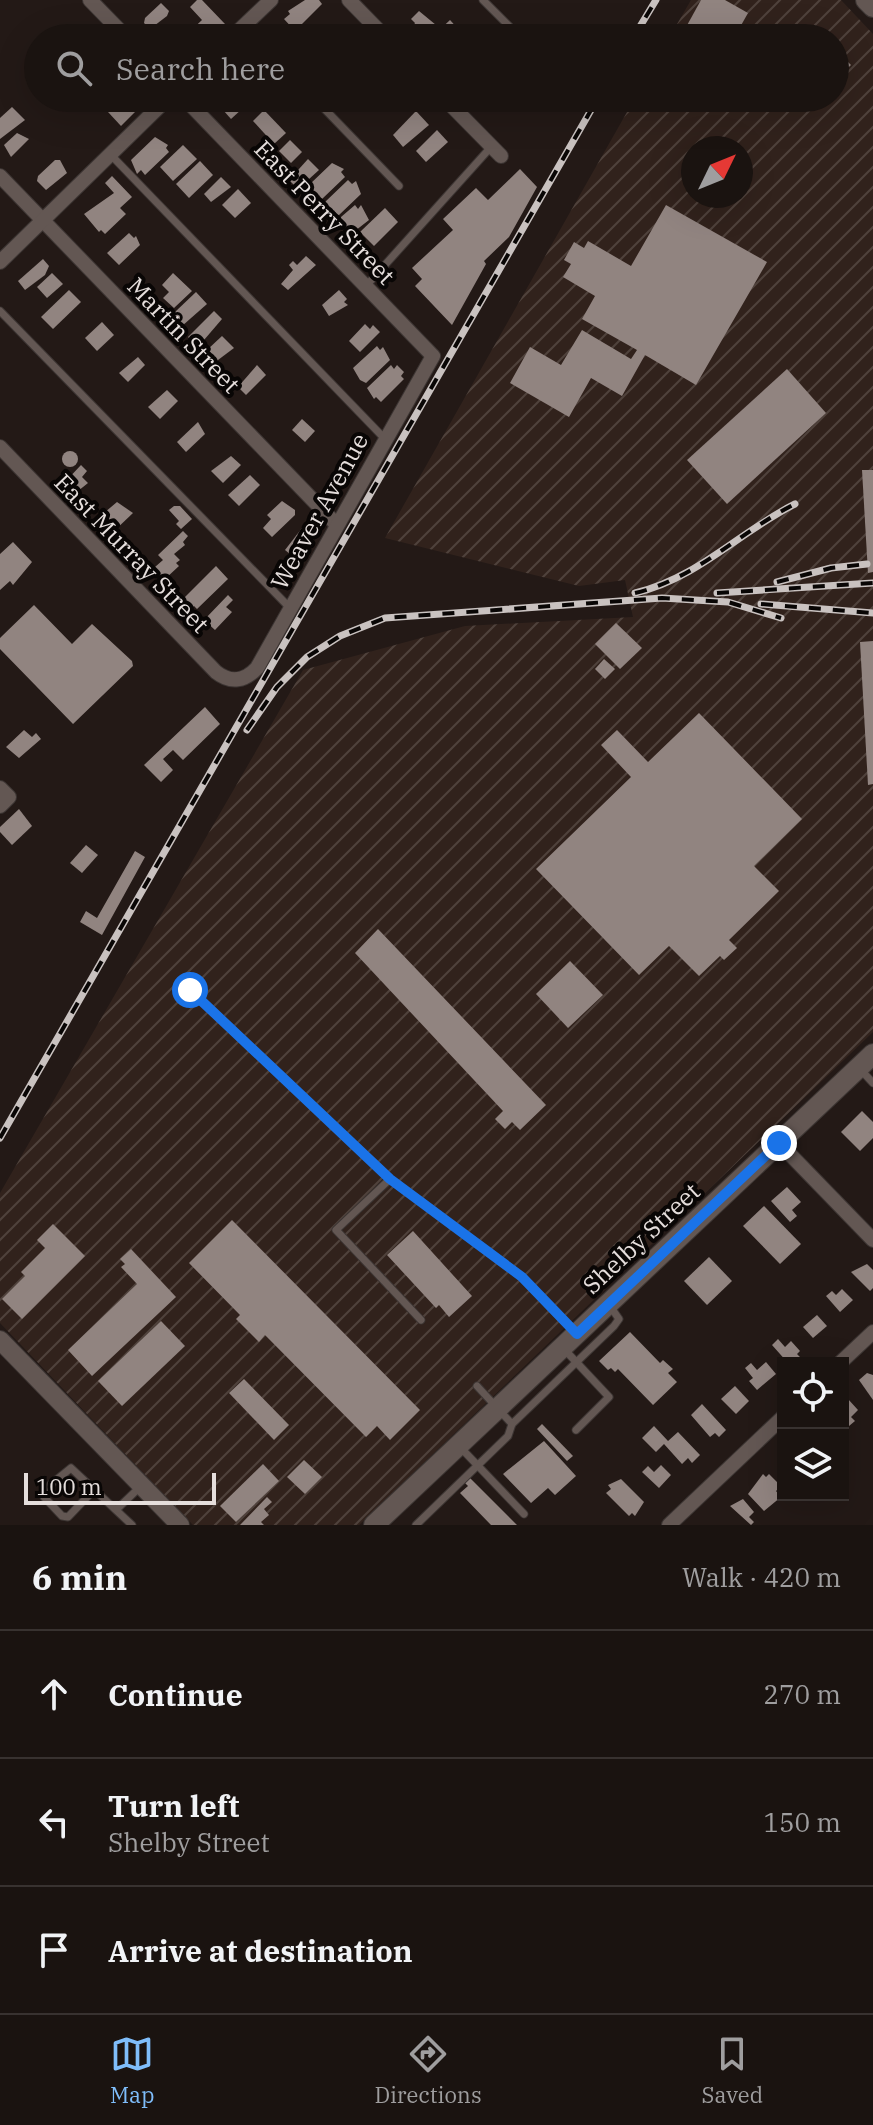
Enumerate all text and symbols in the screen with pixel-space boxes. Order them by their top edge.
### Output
search box [24,24,849,112]
icon: search [52,46,96,90]
text: Search here [116,49,285,88]
street label: East Perry Street [248,133,402,291]
north arrow [681,136,753,208]
street label: Martin Street [121,270,247,400]
street label: Weaver Avenue [263,427,375,595]
street label: East Murray Street [48,466,216,640]
route start [172,972,208,1008]
route end [761,1125,797,1161]
street label: Shelby Street [576,1175,706,1301]
map controls [777,1357,849,1501]
button: locate [777,1357,849,1429]
button: layers [777,1429,849,1501]
scale bar [24,1469,216,1505]
text: 100 m [36,1472,102,1501]
text: 6 min [32,1555,127,1599]
text: Walk · 420 m [682,1560,841,1594]
icon: ahead [32,1672,76,1716]
text: Continue [108,1675,243,1714]
text: 270 m [763,1677,841,1711]
text: Turn left [108,1786,240,1825]
icon: left [32,1800,76,1844]
text: 150 m [763,1805,841,1839]
text: Shelby Street [108,1825,270,1859]
icon: arrive [32,1928,76,1972]
text: Arrive at destination [108,1931,413,1970]
tab: Map [110,2032,155,2109]
tab: Directions [374,2032,482,2109]
tab: Saved [701,2032,763,2109]

